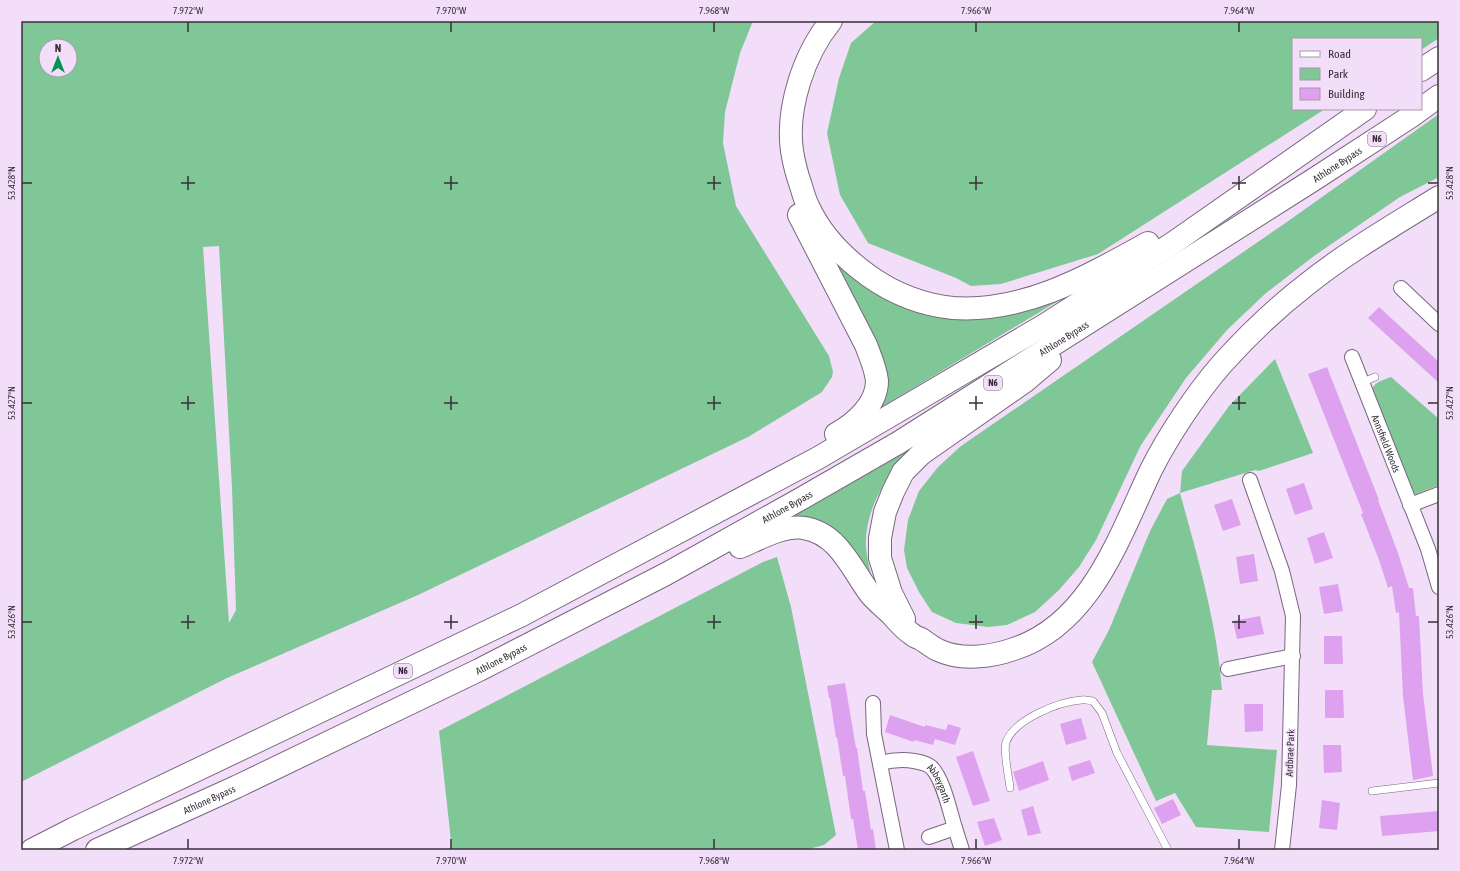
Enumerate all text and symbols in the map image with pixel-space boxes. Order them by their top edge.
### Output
text: 7.972°W [173,5,204,16]
text: 7.970°W [436,5,467,16]
text: 7.968°W [699,5,730,16]
text: 7.966°W [961,5,992,16]
text: 7.964°W [1224,5,1255,16]
north arrow [38,38,78,78]
legend [1292,38,1422,110]
text: N [55,42,61,54]
text: Road [1328,47,1351,61]
text: Park [1328,67,1349,81]
text: Building [1328,87,1366,101]
road number: N6 [1368,132,1386,146]
street label: Athlone Bypass [1311,144,1364,184]
text: 53.428°N [6,166,17,200]
text: 53.428°N [1444,166,1455,200]
street label: Athlone Bypass [1037,318,1091,358]
road number: N6 [984,376,1002,390]
text: 53.427°N [6,386,17,420]
text: 53.427°N [1444,386,1455,420]
street label: Annsfield Woods [1370,413,1403,474]
street label: Athlone Bypass [760,488,814,525]
text: 53.426°N [6,605,17,639]
text: 53.426°N [1444,605,1455,639]
street label: Athlone Bypass [474,641,529,676]
road number: N6 [394,664,412,678]
street label: Ardbrae Park [1284,729,1296,777]
street label: Abbeygarth [925,761,953,804]
street label: Athlone Bypass [181,782,237,816]
text: 7.972°W [173,855,204,866]
text: 7.970°W [436,855,467,866]
text: 7.968°W [699,855,730,866]
text: 7.966°W [961,855,992,866]
text: 7.964°W [1224,855,1255,866]

